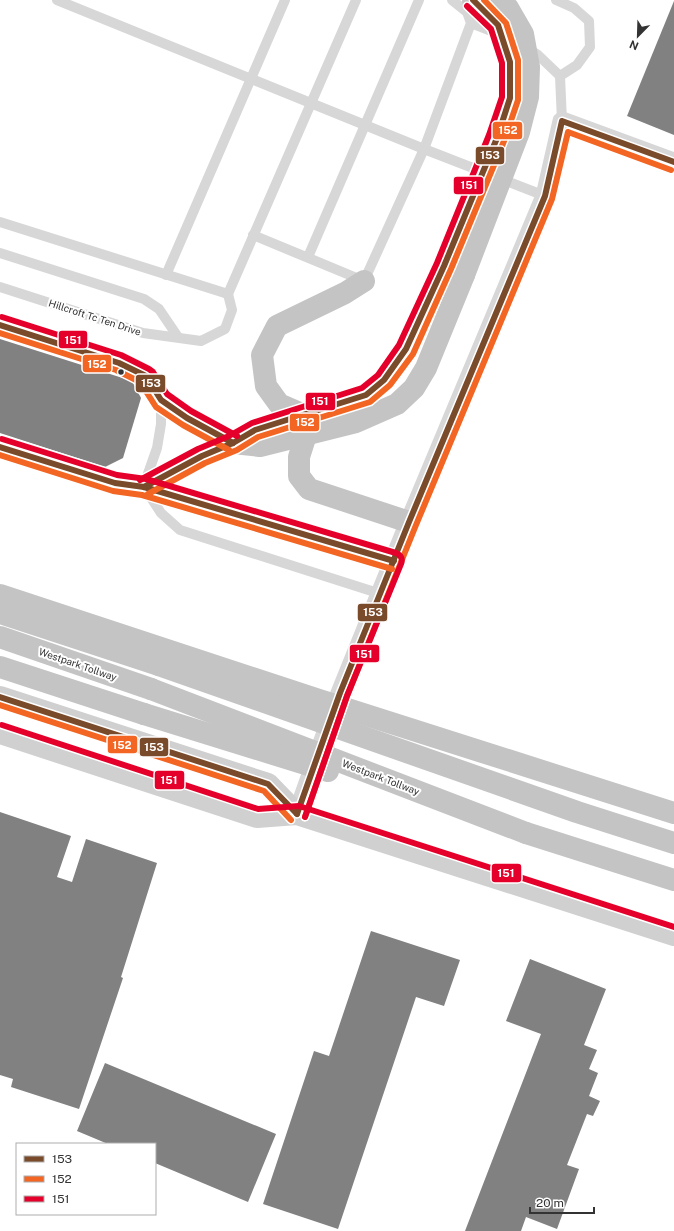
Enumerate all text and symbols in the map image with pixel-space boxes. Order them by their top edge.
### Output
north arrow [618,16,658,56]
text: N [628,38,640,52]
line badge: 152 [492,121,523,140]
text: 152 [498,124,518,136]
line badge: 153 [475,146,505,165]
text: 153 [480,149,500,161]
line badge: 151 [453,176,484,195]
text: 151 [461,179,477,191]
street label: Hillcroft Tc Ten Drive [47,296,143,338]
line badge: 151 [58,330,88,349]
text: 151 [65,334,81,346]
line badge: 152 [82,354,112,373]
text: 152 [87,358,107,370]
unlabelled marker [116,367,126,377]
line badge: 153 [135,374,166,393]
text: 153 [141,377,161,389]
line badge: 151 [305,392,336,411]
text: 151 [312,395,328,407]
line badge: 152 [289,413,320,432]
text: 152 [295,416,315,428]
line badge: 153 [357,603,388,622]
text: 153 [363,606,383,618]
line badge: 151 [349,644,380,663]
street label: Westpark Tollway [37,645,119,683]
text: 151 [356,648,372,660]
line badge: 152 [107,735,138,754]
line badge: 153 [139,737,169,757]
text: 152 [112,739,132,751]
text: 153 [144,741,164,753]
street label: Westpark Tollway [341,757,422,798]
line badge: 151 [154,770,185,790]
text: 151 [161,774,177,786]
line badge: 151 [491,863,522,883]
text: 151 [498,867,514,879]
legend [16,1143,156,1215]
text: 153 [52,1152,72,1166]
text: 152 [52,1172,72,1186]
scale bar [530,1189,594,1215]
text: 151 [52,1192,69,1206]
text: 20 m [536,1196,564,1210]

